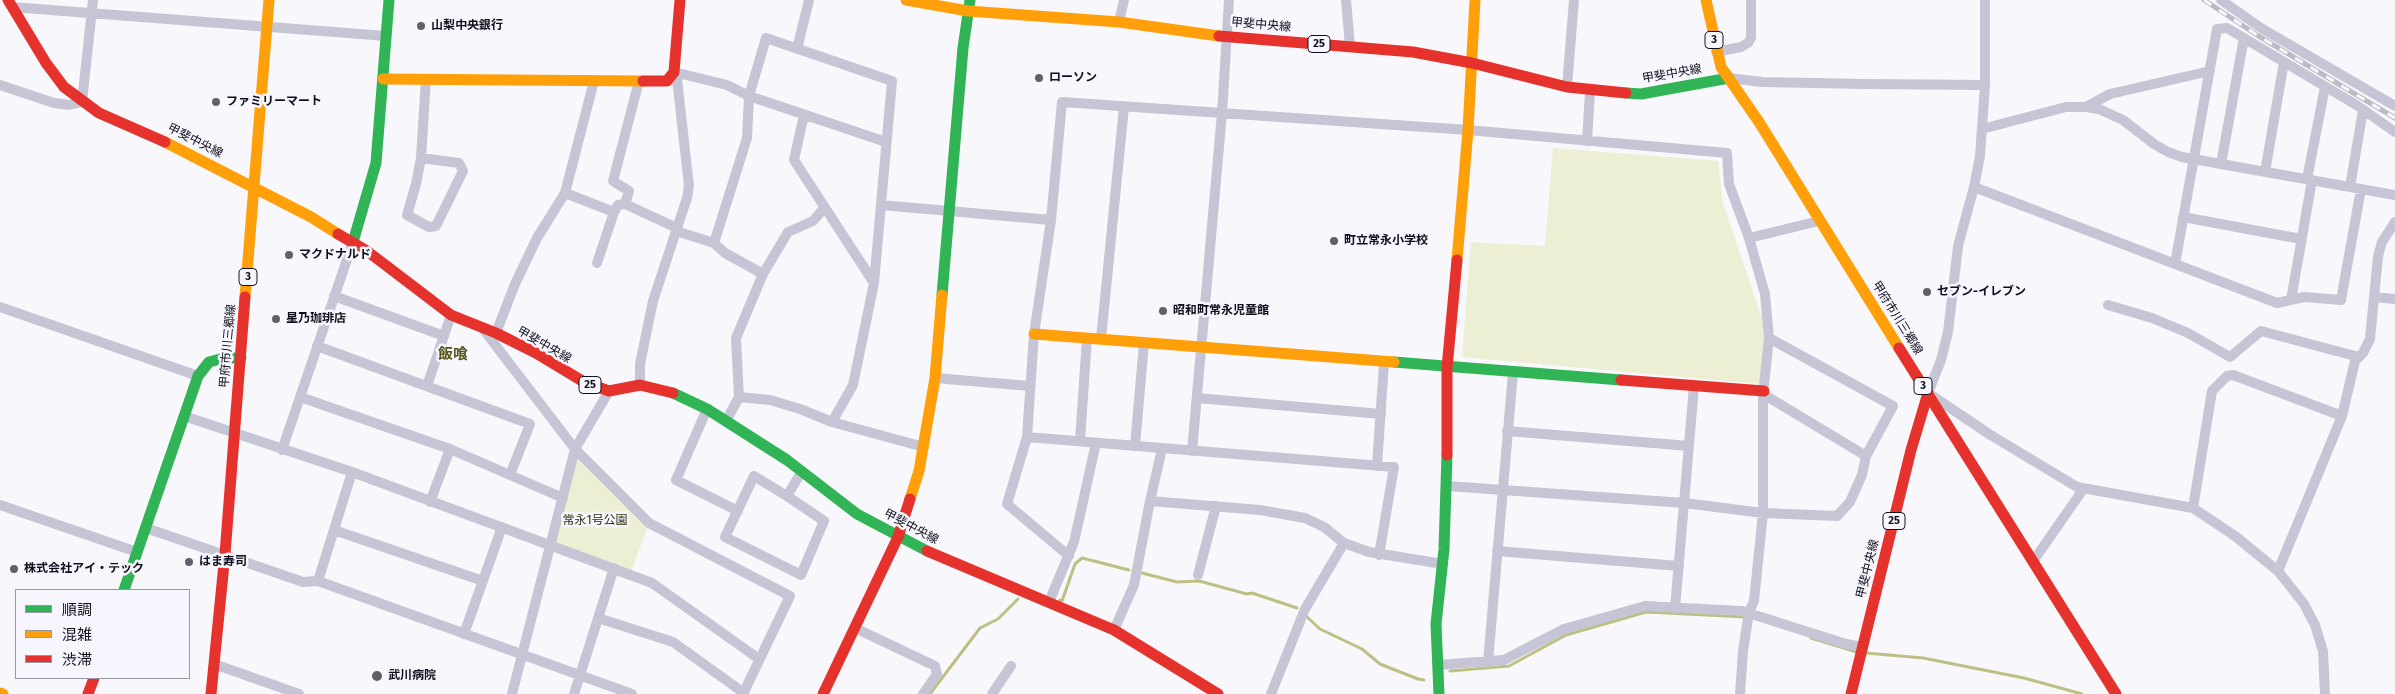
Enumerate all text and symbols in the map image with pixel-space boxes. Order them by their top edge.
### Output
street label: 甲斐中央線 [1230,15,1292,35]
place label: 山梨中央銀行 [431,19,503,33]
marker: 山梨中央銀行 [415,20,427,32]
road number: 3 [1705,32,1723,48]
road number: 25 [1308,36,1330,52]
street label: 甲斐中央線 [1641,62,1703,86]
place label: ローソン [1049,71,1097,85]
marker: ローソン [1033,72,1045,84]
place label: ファミリーマート [226,95,322,109]
marker: ファミリーマート [210,96,222,108]
street label: 甲斐中央線 [165,121,225,161]
place label: 町立常永小学校 [1344,234,1428,248]
marker: 町立常永小学校 [1328,235,1340,247]
place label: マクドナルド [299,248,371,262]
marker: マクドナルド [283,249,295,261]
road number: 3 [239,268,257,286]
street label: 甲府市川三郷線 [1869,279,1925,357]
place label: セブン-イレブン [1937,285,2026,299]
marker: セブン-イレブン [1921,286,1933,298]
street label: 甲府市川三郷線 [217,304,239,388]
place label: 昭和町常永児童館 [1173,304,1269,318]
marker: 昭和町常永児童館 [1157,305,1169,317]
place label: 星乃珈琲店 [286,312,346,326]
marker: 星乃珈琲店 [270,313,282,325]
street label: 甲斐中央線 [514,324,574,366]
district label: 飯喰 [438,346,468,364]
road number: 25 [579,376,601,394]
road number: 3 [1914,378,1932,394]
street label: 甲斐中央線 [881,507,941,547]
road number: 25 [1883,512,1905,530]
park label: 常永1号公園 [562,514,628,528]
street label: 甲斐中央線 [1854,538,1882,600]
place label: はま寿司 [199,555,247,569]
marker: はま寿司 [183,556,195,568]
place label: 株式会社アイ・テック [24,562,144,576]
marker: 株式会社アイ・テック [8,563,20,575]
legend [15,589,190,679]
text: 順調 [62,601,92,619]
text: 混雑 [62,626,92,644]
text: 渋滞 [62,651,92,669]
marker: 武川病院 [370,669,384,683]
place label: 武川病院 [388,669,436,683]

